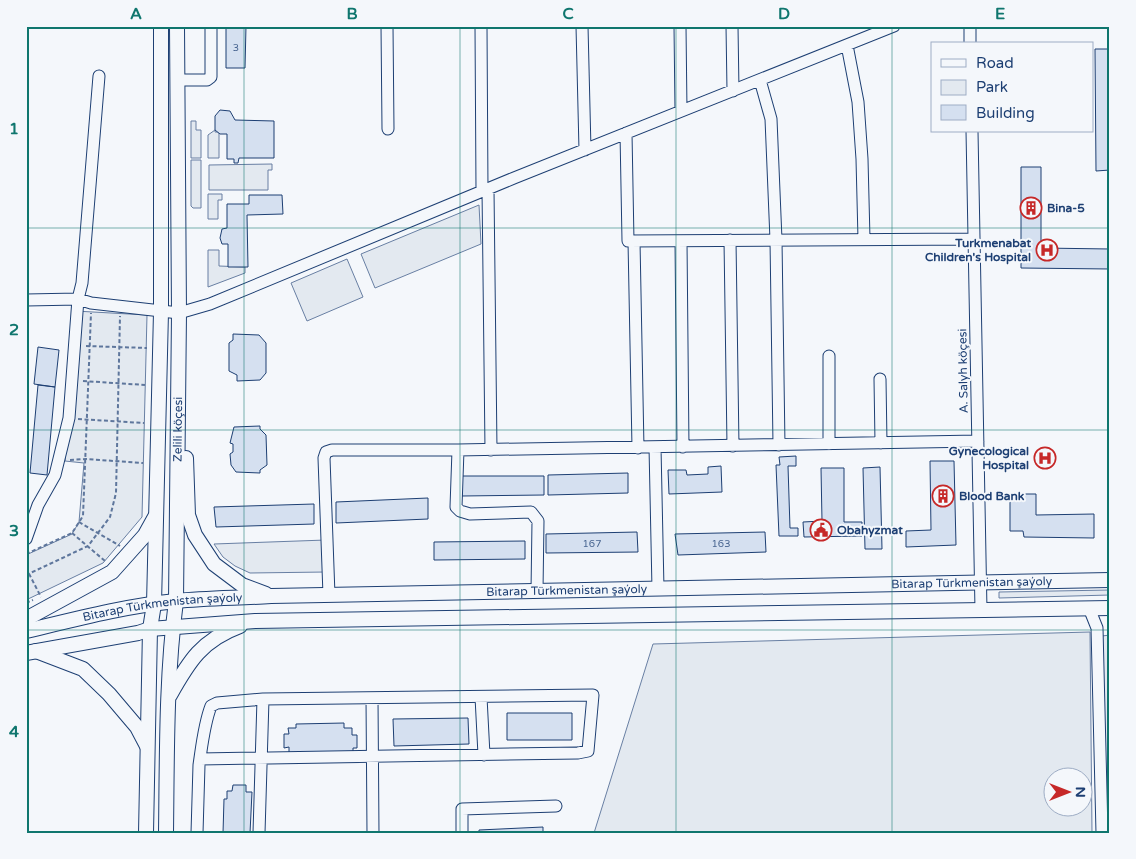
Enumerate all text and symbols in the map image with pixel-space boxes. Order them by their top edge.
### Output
text: A [130,4,142,24]
text: B [346,4,358,24]
text: C [562,4,574,24]
text: D [778,4,790,24]
text: E [995,4,1005,24]
house number: 3 [233,42,239,54]
legend [931,42,1094,132]
text: Road [976,54,1014,72]
text: Park [976,78,1008,96]
text: Building [976,104,1035,122]
text: 1 [9,119,19,139]
building icon: Bina-5 [1019,196,1043,220]
place label: Bina-5 [1047,201,1085,215]
place label: Turkmenabat Children's Hospital [925,236,1031,265]
hospital icon: Turkmenabat Children's Hospital [1035,238,1059,262]
text: 2 [9,320,19,340]
street label: A. Salyh köçesi [955,328,971,414]
street label: Zelili köçesi [170,397,185,462]
place label: Gynecological Hospital [949,444,1029,473]
hospital icon: Gynecological Hospital [1033,446,1057,470]
building icon: Blood Bank [931,484,955,508]
place label: Blood Bank [959,489,1025,503]
public building icon: Obahyzmat [809,518,833,542]
text: 3 [9,521,19,541]
place label: Obahyzmat [837,523,903,538]
house number: 167 [583,538,601,550]
house number: 163 [712,538,730,550]
street label: Bitarap Türkmenistan şaýoly [891,574,1053,591]
street label: Bitarap Türkmenistan şaýoly [486,582,648,599]
street label: Bitarap Türkmenistan şaýoly [81,590,243,624]
text: 4 [9,722,19,742]
north arrow [1044,766,1094,816]
text: N [1072,786,1089,798]

